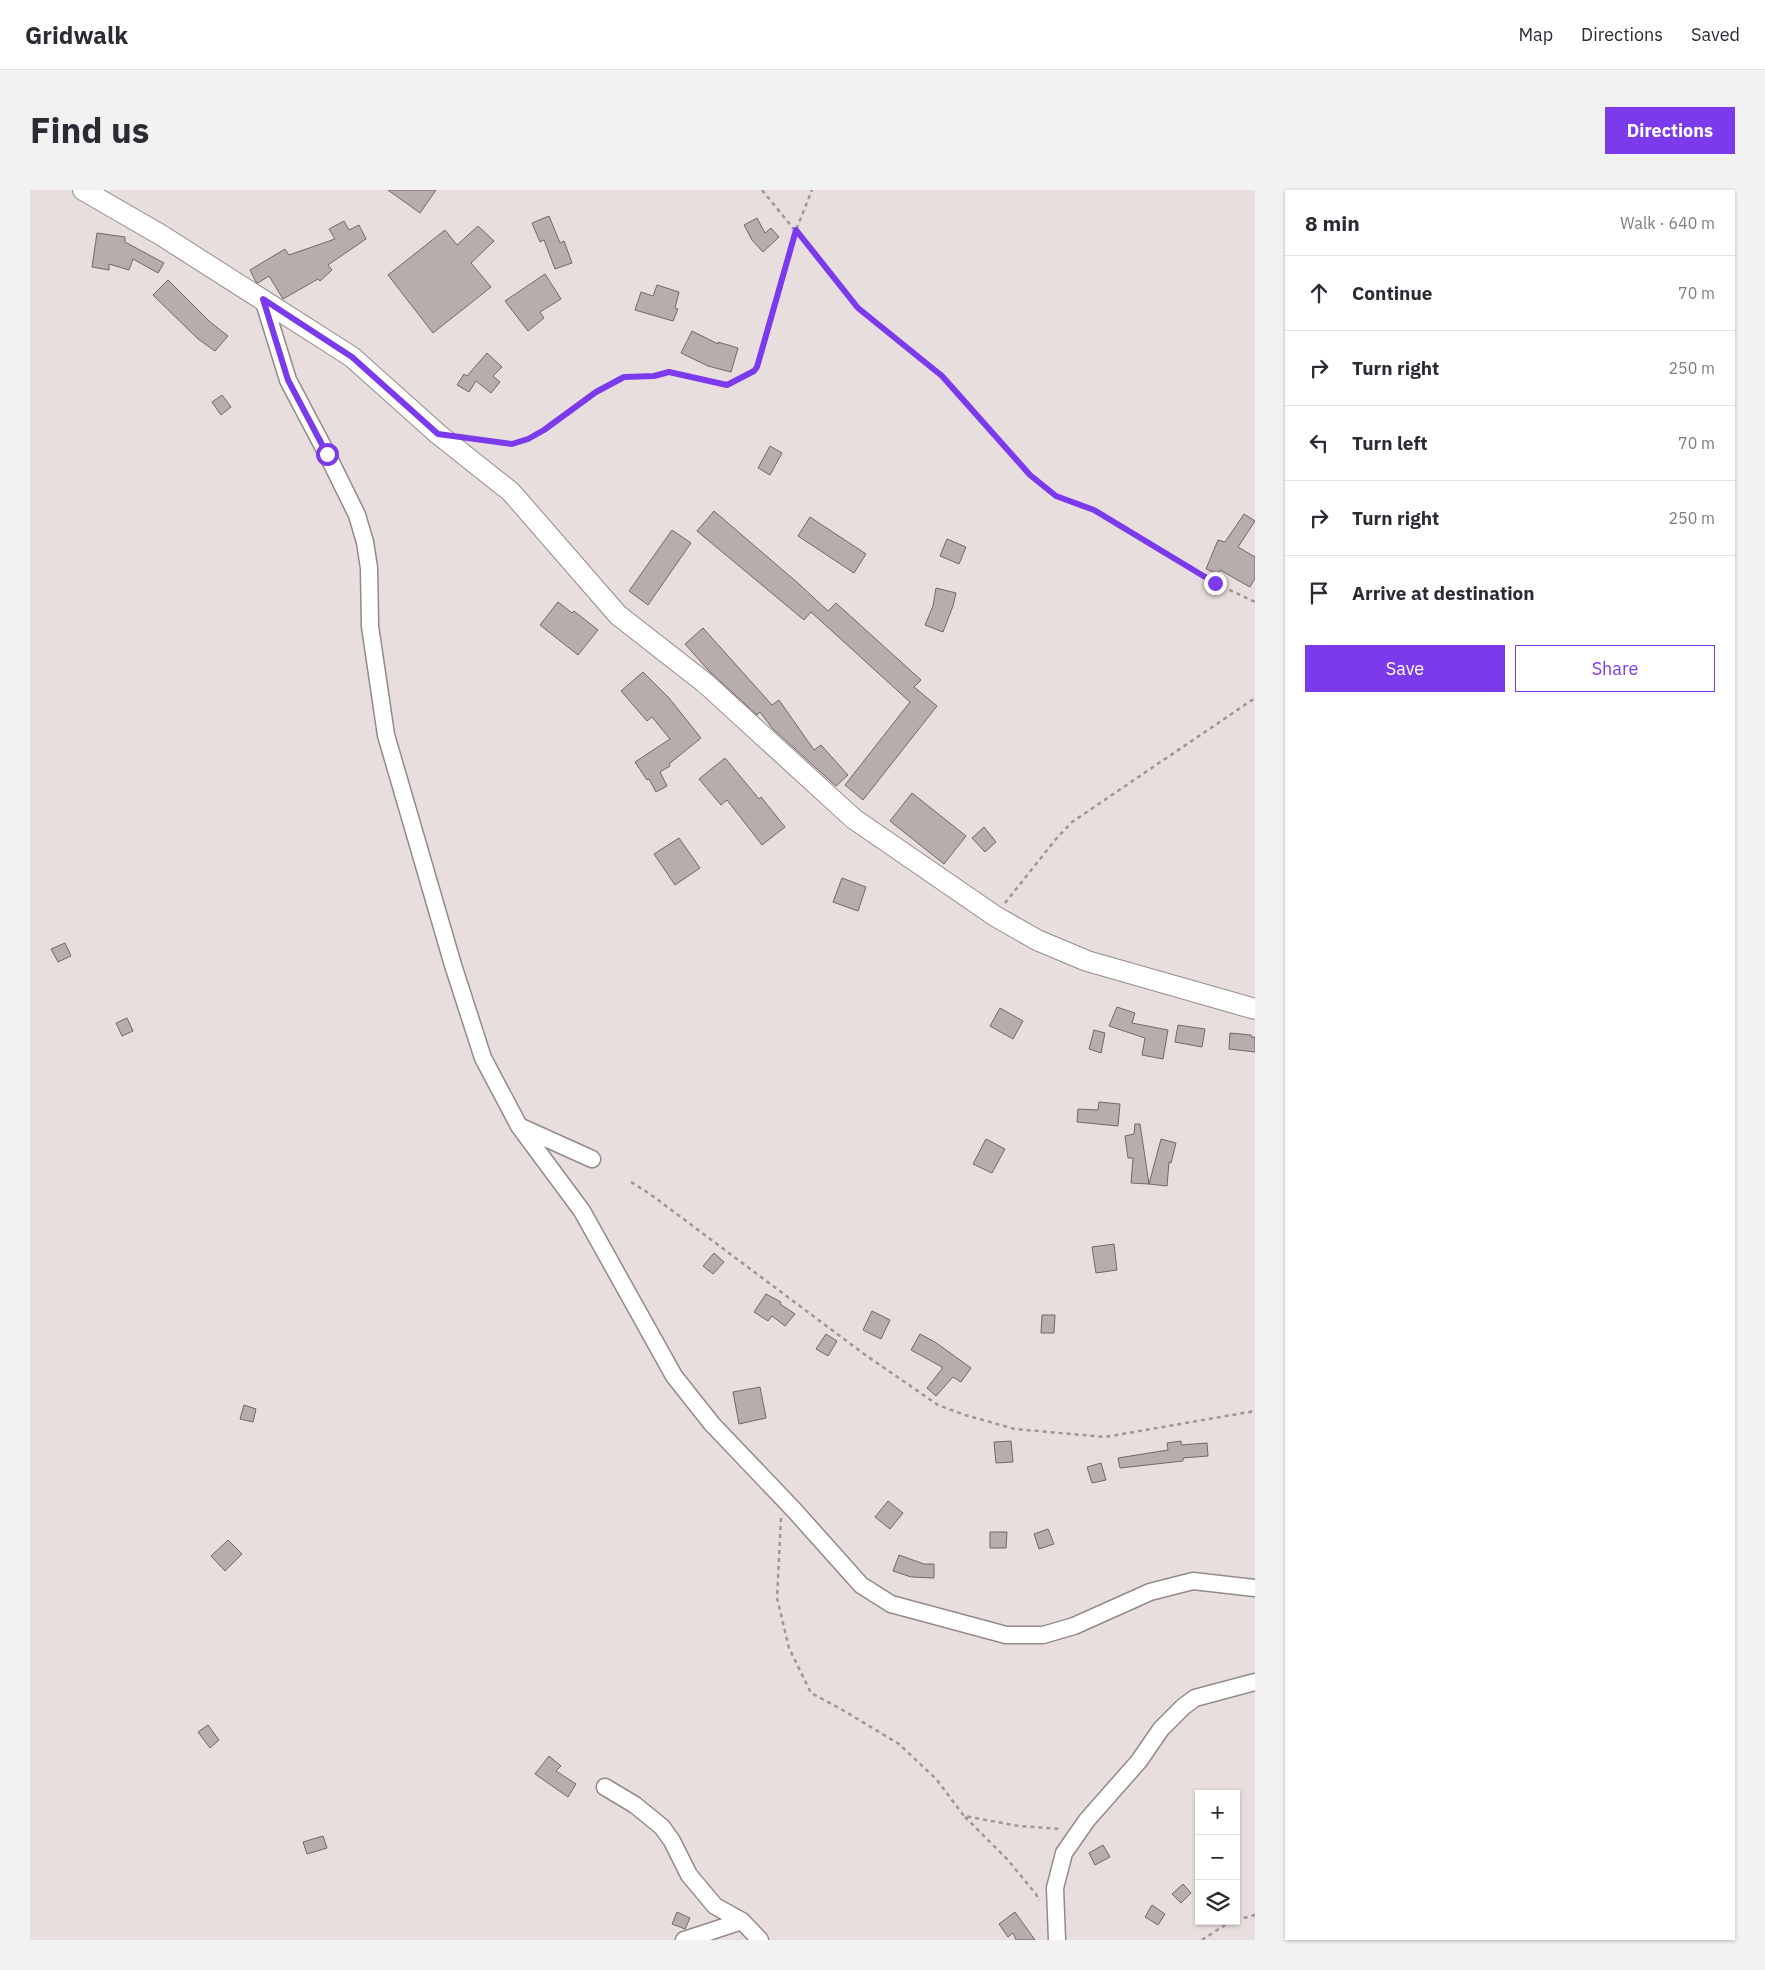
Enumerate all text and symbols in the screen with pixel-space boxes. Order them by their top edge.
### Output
text: Gridwalk [25,19,128,51]
text: Map [1518,23,1553,46]
text: Directions [1581,23,1663,46]
text: Saved [1691,23,1740,46]
text: Find us [30,107,149,153]
button: Directions [1605,107,1735,154]
text: 8 min [1305,209,1360,237]
text: Walk · 640 m [1620,213,1715,233]
icon: ahead [1305,279,1333,307]
text: Continue [1352,281,1432,305]
text: 70 m [1678,283,1715,303]
icon: right [1305,354,1333,382]
text: Turn right [1352,356,1439,380]
text: 250 m [1668,358,1715,378]
icon: left [1305,429,1333,457]
text: Turn left [1352,431,1428,455]
text: 70 m [1678,433,1715,453]
route start [316,443,339,466]
icon: right [1305,504,1333,532]
text: Turn right [1352,506,1439,530]
text: 250 m [1668,508,1715,528]
route end [1204,572,1227,595]
icon: arrive [1305,579,1333,607]
text: Arrive at destination [1352,581,1535,605]
button: Save [1305,645,1505,692]
button: Share [1515,645,1715,692]
map controls [1195,1790,1240,1925]
button: + [1195,1790,1240,1835]
button: − [1195,1835,1240,1880]
button: layers [1195,1880,1240,1925]

